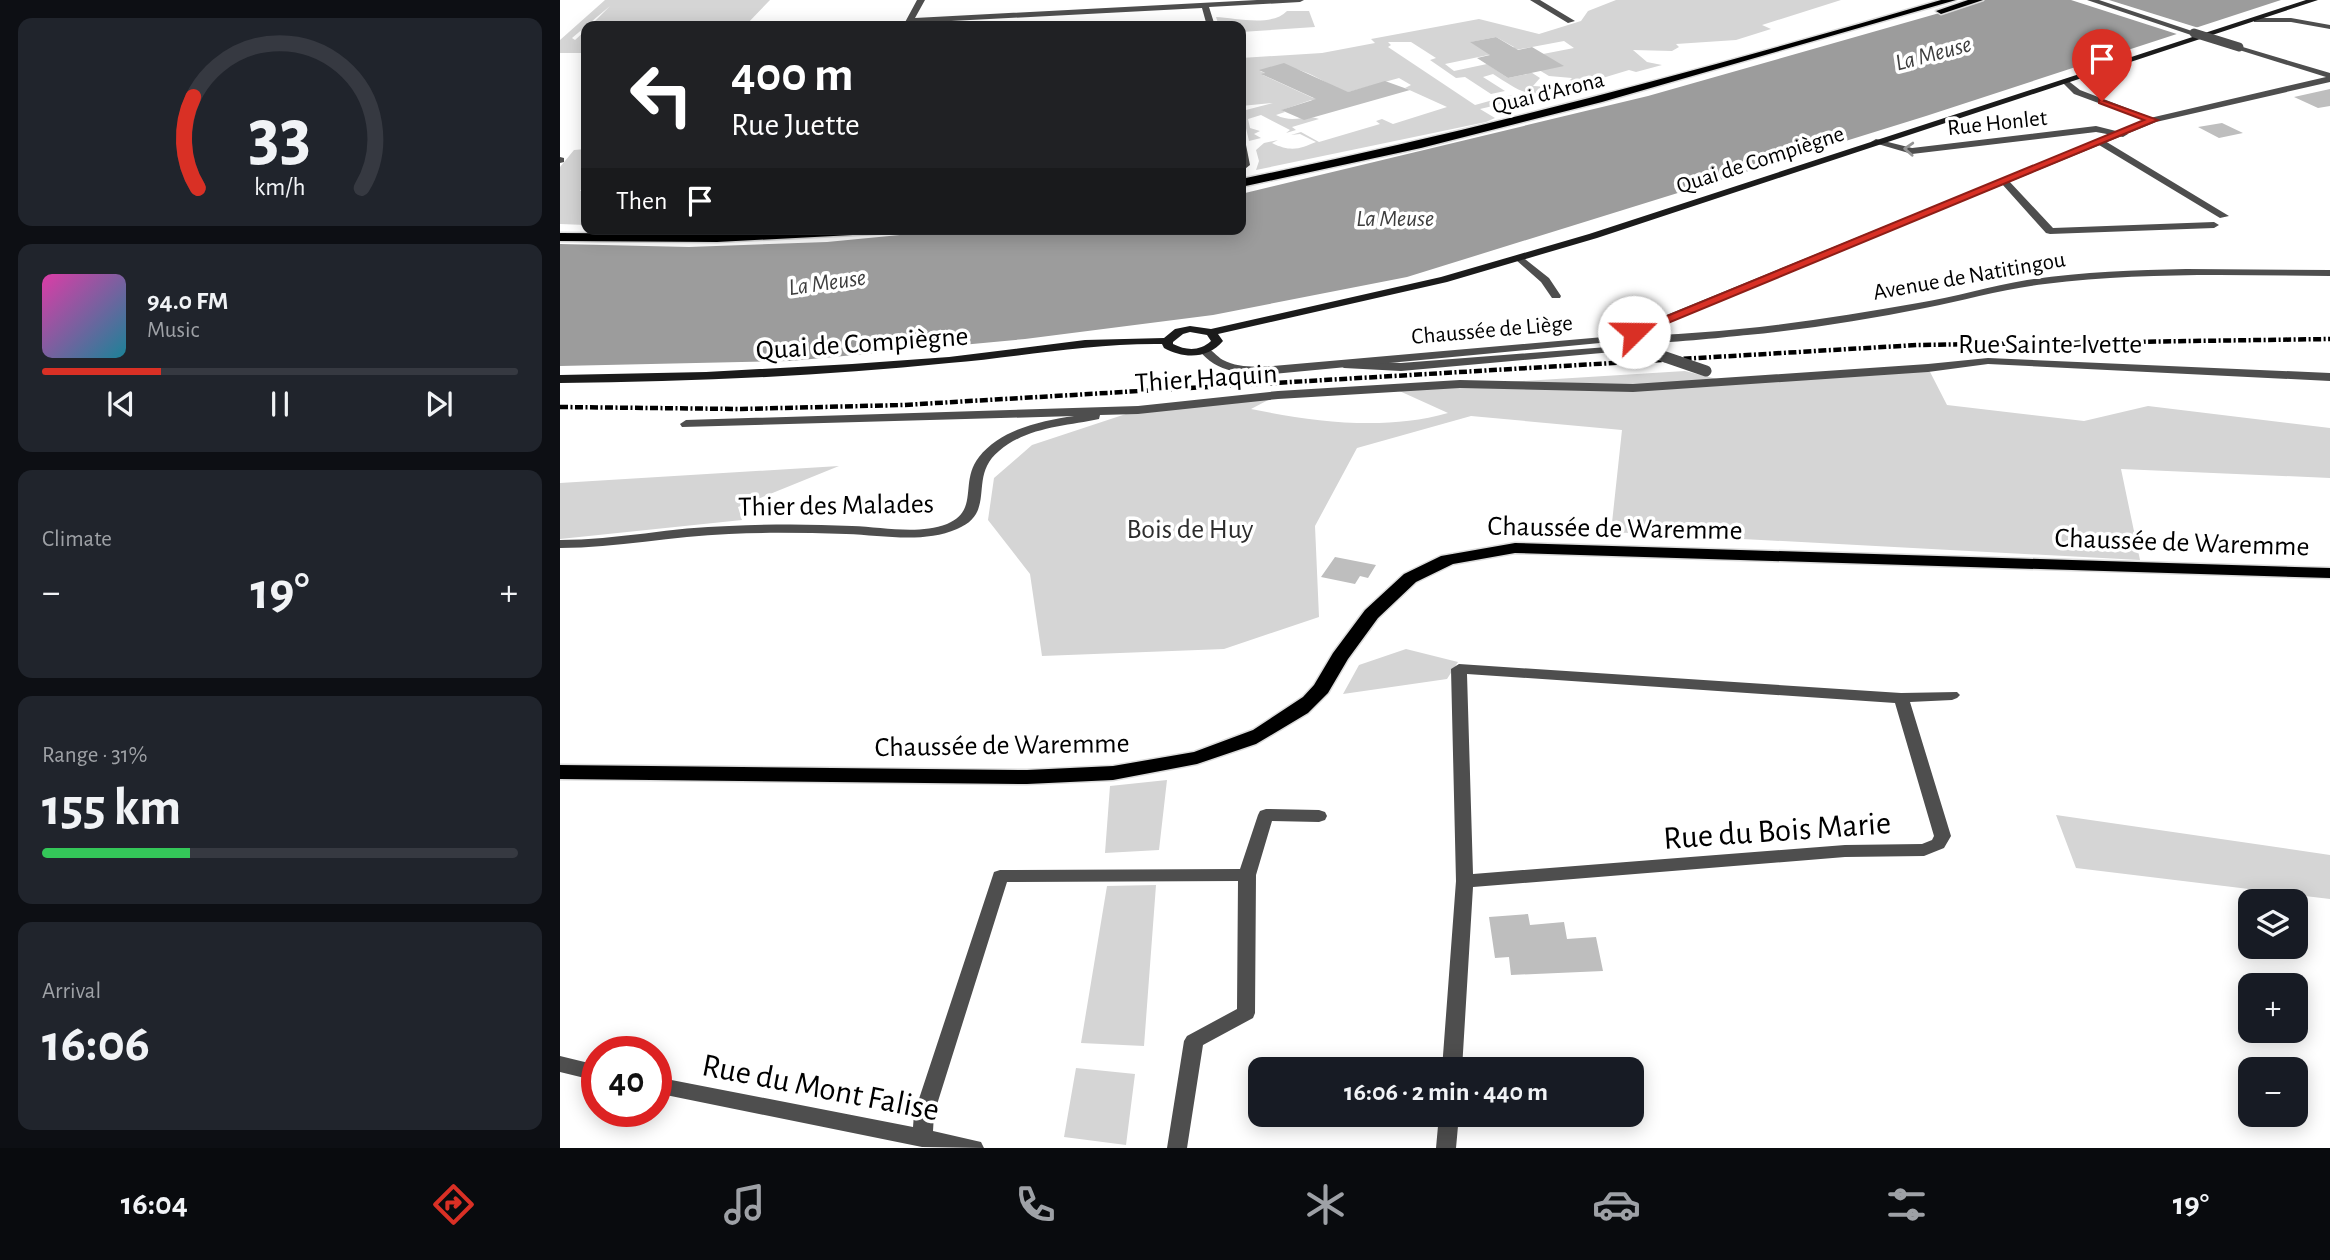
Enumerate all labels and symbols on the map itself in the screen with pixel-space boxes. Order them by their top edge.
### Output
pin [2072,29,2132,101]
water label: La Meuse [1892,32,1974,76]
street label: Quai d'Arona [1490,68,1607,118]
street label: Rue Honlet [1946,107,2049,140]
street label: Quai de Compiègne [1674,122,1847,198]
one-way arrow [1903,142,1914,157]
water label: La Meuse [1356,207,1434,231]
street label: Avenue de Natitingou [1871,248,2067,305]
water label: La Meuse [787,266,867,300]
position arrow [1597,295,1671,369]
street label: Chaussée de Liège [1410,312,1574,349]
street label: Quai de Compiègne [755,323,969,365]
street label: Rue Sainte-Ivette [1958,331,2142,359]
street label: Thier Haquin [1134,360,1278,398]
street label: Thier des Malades [738,490,934,522]
street label: Chaussée de Waremme [1487,513,1743,545]
park label: Bois de Huy [1126,516,1254,544]
street label: Chaussée de Waremme [2054,525,2310,561]
street label: Chaussée de Waremme [874,730,1130,762]
street label: Rue du Bois Marie [1662,807,1892,856]
speed limit sign: 40 [581,1036,672,1127]
street label: Rue du Mont Falise [699,1049,942,1128]

